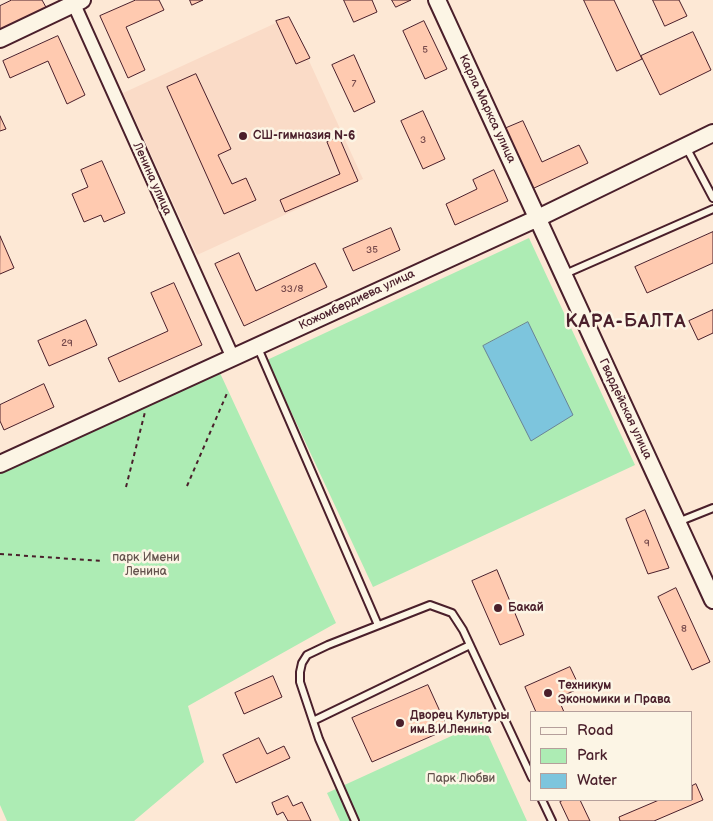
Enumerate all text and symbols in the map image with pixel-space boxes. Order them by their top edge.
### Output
house number: 5 [422,44,428,56]
street label: Карла Маркса улица [456,52,518,166]
house number: 7 [352,78,356,90]
place label: СШ-гимназия N-6 [253,129,355,143]
marker: СШ-гимназия N-6 [237,130,249,142]
house number: 3 [420,134,426,146]
street label: Ленина улица [130,140,174,218]
house number: 35 [366,244,378,256]
street label: Кожомбердиева улица [297,267,417,333]
house number: 33/8 [281,283,303,295]
district label: КАРА-БАЛТА [564,311,688,333]
house number: 29 [61,337,73,349]
street label: Гвардейская улица [595,356,655,462]
house number: 9 [644,537,650,549]
park label: парк Имени Ленина [112,551,180,579]
place label: Бакай [508,601,544,615]
marker: Бакай [492,602,504,614]
house number: 8 [681,623,687,635]
place label: Техникум Экономики и Права [558,679,670,707]
marker: Техникум Экономики и Права [542,687,554,699]
place label: Дворец Культуры им.В.И.Ленина [410,709,510,737]
legend [530,711,693,801]
marker: Дворец Культуры им.В.И.Ленина [394,717,406,729]
text: Road [577,721,613,740]
text: Park [577,746,607,765]
text: Water [577,771,617,790]
park label: Парк Любви [427,772,495,786]

